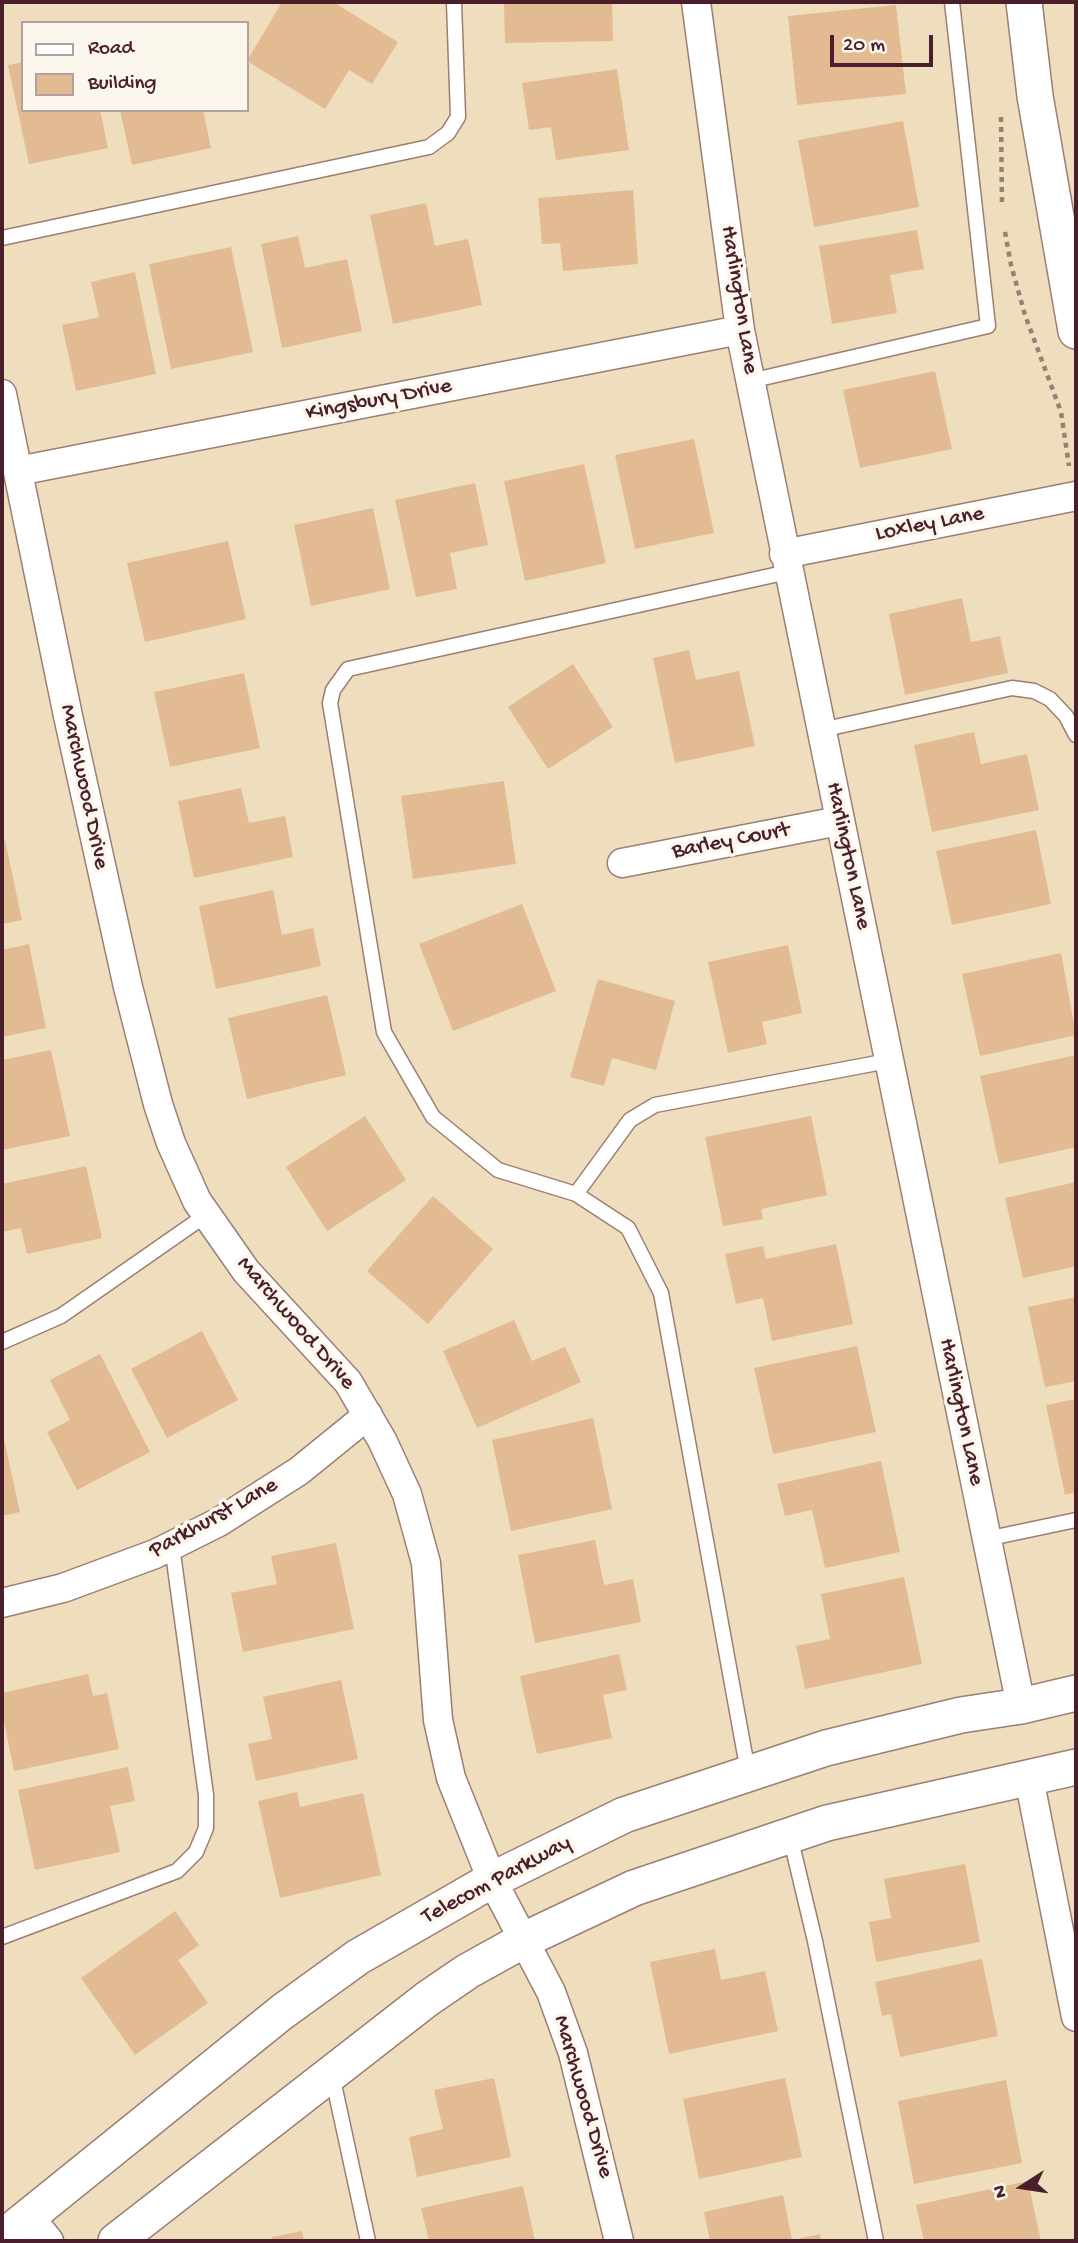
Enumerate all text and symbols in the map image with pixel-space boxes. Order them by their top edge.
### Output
legend [21,21,248,112]
scale bar [833,21,936,65]
text: 20 m [843,34,885,59]
text: Road [88,37,134,62]
text: Building [88,72,157,97]
street label: Harlington Lane [713,224,763,376]
street label: Kingsbury Drive [304,373,454,429]
street label: Loxley Lane [873,501,987,549]
street label: Marchwood Drive [52,702,114,872]
street label: Harlington Lane [818,780,876,932]
street label: Barley Court [670,817,792,867]
street label: Marchwood Drive [230,1252,360,1396]
street label: Harlington Lane [931,1336,989,1488]
street label: Parkhurst Lane [145,1472,283,1566]
street label: Telecom Parkway [418,1830,576,1932]
street label: Marchwood Drive [546,2013,618,2181]
north arrow [987,2152,1057,2222]
text: N [988,2183,1014,2200]

